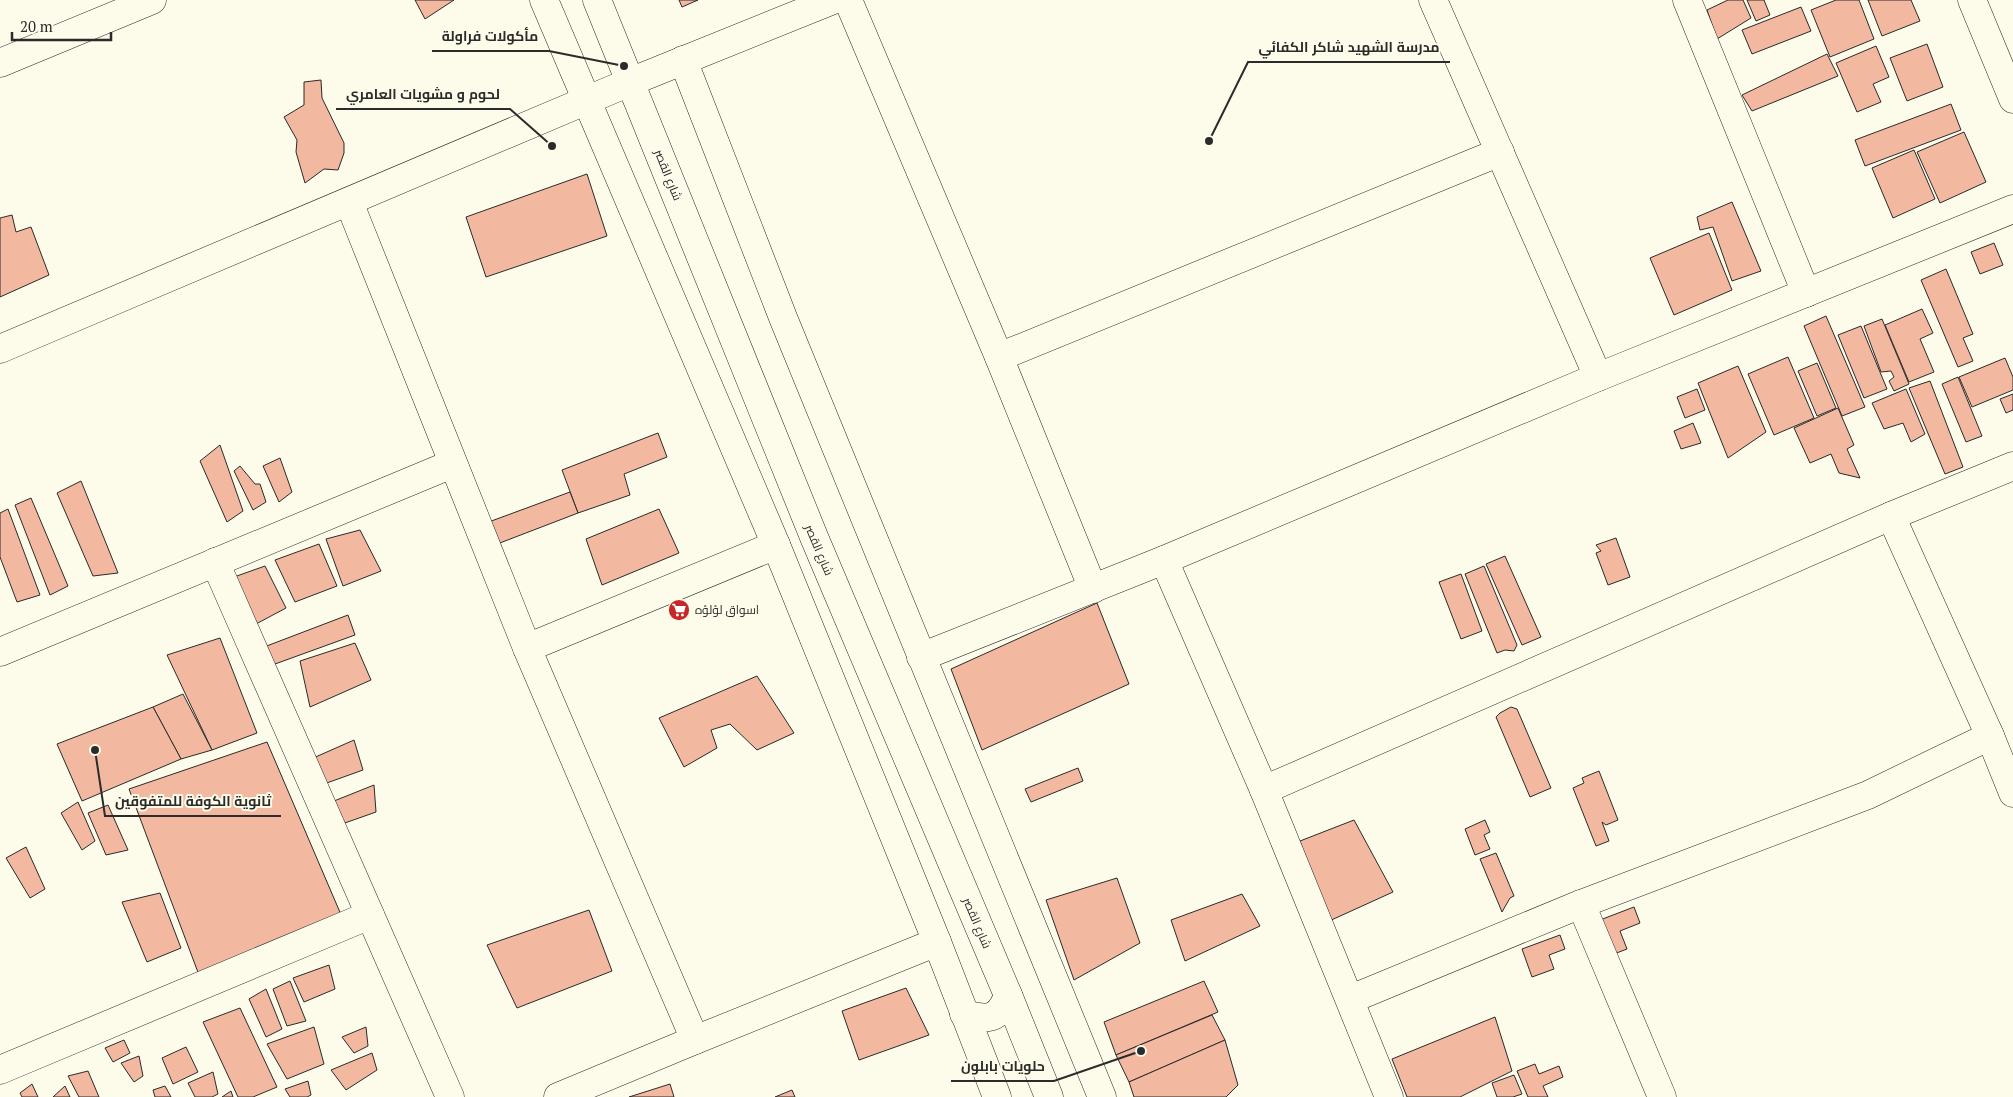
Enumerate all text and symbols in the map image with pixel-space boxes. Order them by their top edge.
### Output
scale bar [12,10,111,42]
text: 20 m [20,16,53,36]
callout: مأكولات فراولة [432,22,549,51]
text: مأكولات فراولة [442,26,538,45]
callout: مدرسة الشهيد شاكر الكفائي [1248,33,1450,62]
text: مدرسة الشهيد شاكر الكفائي [1258,37,1440,59]
callout: لحوم و مشويات العامري [336,80,510,109]
text: لحوم و مشويات العامري [346,84,500,105]
street label: شارع القصر [650,146,686,203]
street label: شارع القصر [801,521,837,578]
supermarket icon: اسواق لؤلؤه [667,598,691,622]
place label: اسواق لؤلؤه [695,602,759,617]
callout: ثانوية الكوفة للمتفوقين [105,787,281,816]
text: ثانوية الكوفة للمتفوقين [115,791,272,810]
street label: شارع القصر [959,894,995,951]
callout: حلويات بابلون [951,1052,1054,1081]
text: حلويات بابلون [961,1056,1045,1075]

